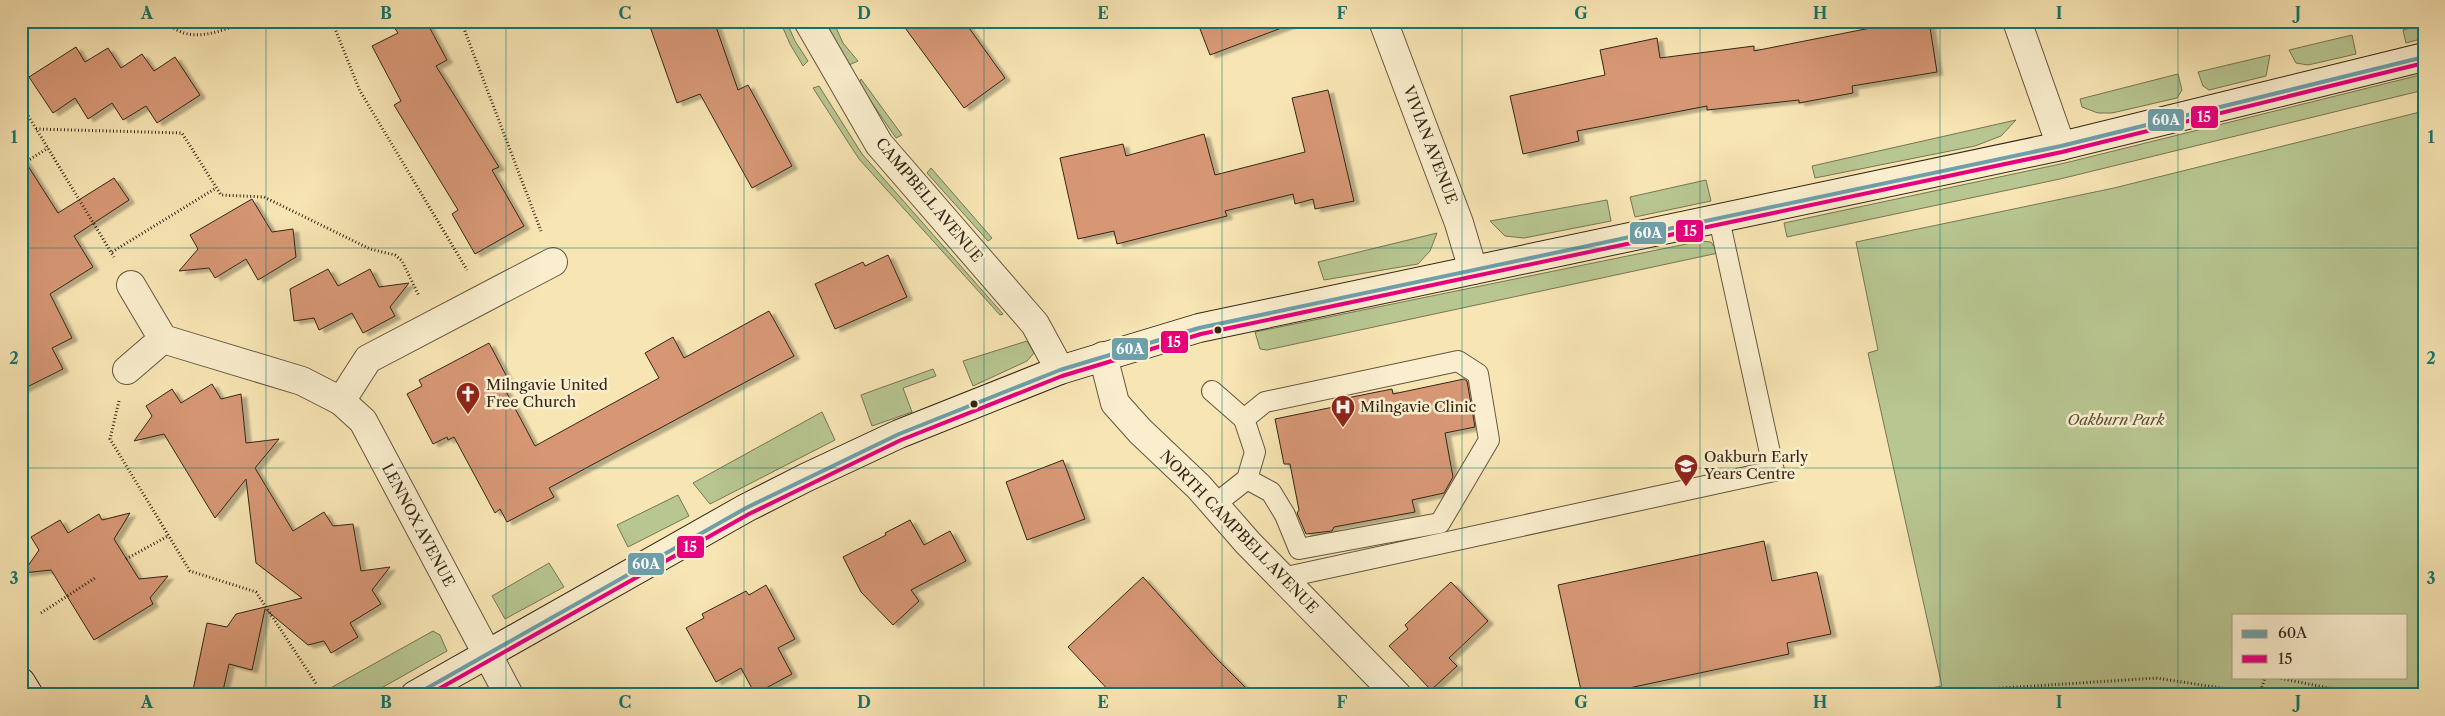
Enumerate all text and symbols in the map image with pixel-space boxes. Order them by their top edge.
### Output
text: A [140,3,154,23]
text: B [380,3,392,23]
text: C [619,3,631,23]
text: D [857,3,871,23]
text: E [1097,3,1109,23]
text: F [1337,3,1348,23]
text: G [1574,3,1588,23]
text: H [1813,3,1827,23]
text: I [2056,3,2063,23]
text: J [2292,3,2301,23]
street label: VIVIAN AVENUE [1399,82,1462,207]
line badge: 15 [2190,105,2219,129]
line badge: 60A [2147,108,2185,132]
text: 15 [2197,108,2211,126]
text: 60A [2152,111,2181,129]
text: 1 [10,127,18,147]
text: 1 [2427,127,2435,147]
street label: CAMPBELL AVENUE [872,134,987,266]
line badge: 15 [1675,219,1704,243]
line badge: 60A [1629,221,1667,245]
text: 15 [1683,222,1697,240]
text: 60A [1634,224,1663,242]
unlabelled marker [1213,325,1223,335]
line badge: 15 [1160,330,1189,354]
text: 15 [1167,333,1181,351]
line badge: 60A [1111,337,1149,361]
text: 60A [1116,340,1145,358]
text: 2 [9,348,19,368]
text: 2 [2426,348,2436,368]
place label: Milngavie United Free Church [486,375,608,411]
church icon: Milngavie United Free Church [455,381,481,415]
hospital icon: Milngavie Clinic [1330,394,1356,428]
place label: Milngavie Clinic [1360,397,1477,416]
unlabelled marker [969,399,979,409]
park label: Oakburn Park [2067,410,2165,429]
street label: NORTH CAMPBELL AVENUE [1156,446,1323,617]
place label: Oakburn Early Years Centre [1703,447,1809,483]
school or university icon: Oakburn Early Years Centre [1673,453,1699,487]
street label: LENNOX AVENUE [378,460,459,590]
line badge: 15 [676,535,705,559]
text: 15 [683,538,697,556]
line badge: 60A [627,552,665,576]
text: 60A [632,555,661,573]
text: 3 [9,568,19,588]
text: 3 [2426,568,2436,588]
legend [2232,614,2408,678]
text: 60A [2278,623,2308,642]
text: 15 [2278,649,2292,668]
text: A [140,692,154,712]
text: B [380,692,392,712]
text: C [619,692,631,712]
text: D [857,692,871,712]
text: E [1097,692,1109,712]
text: F [1337,692,1348,712]
text: G [1574,692,1588,712]
text: H [1813,692,1827,712]
text: I [2056,692,2063,712]
text: J [2292,692,2301,712]

